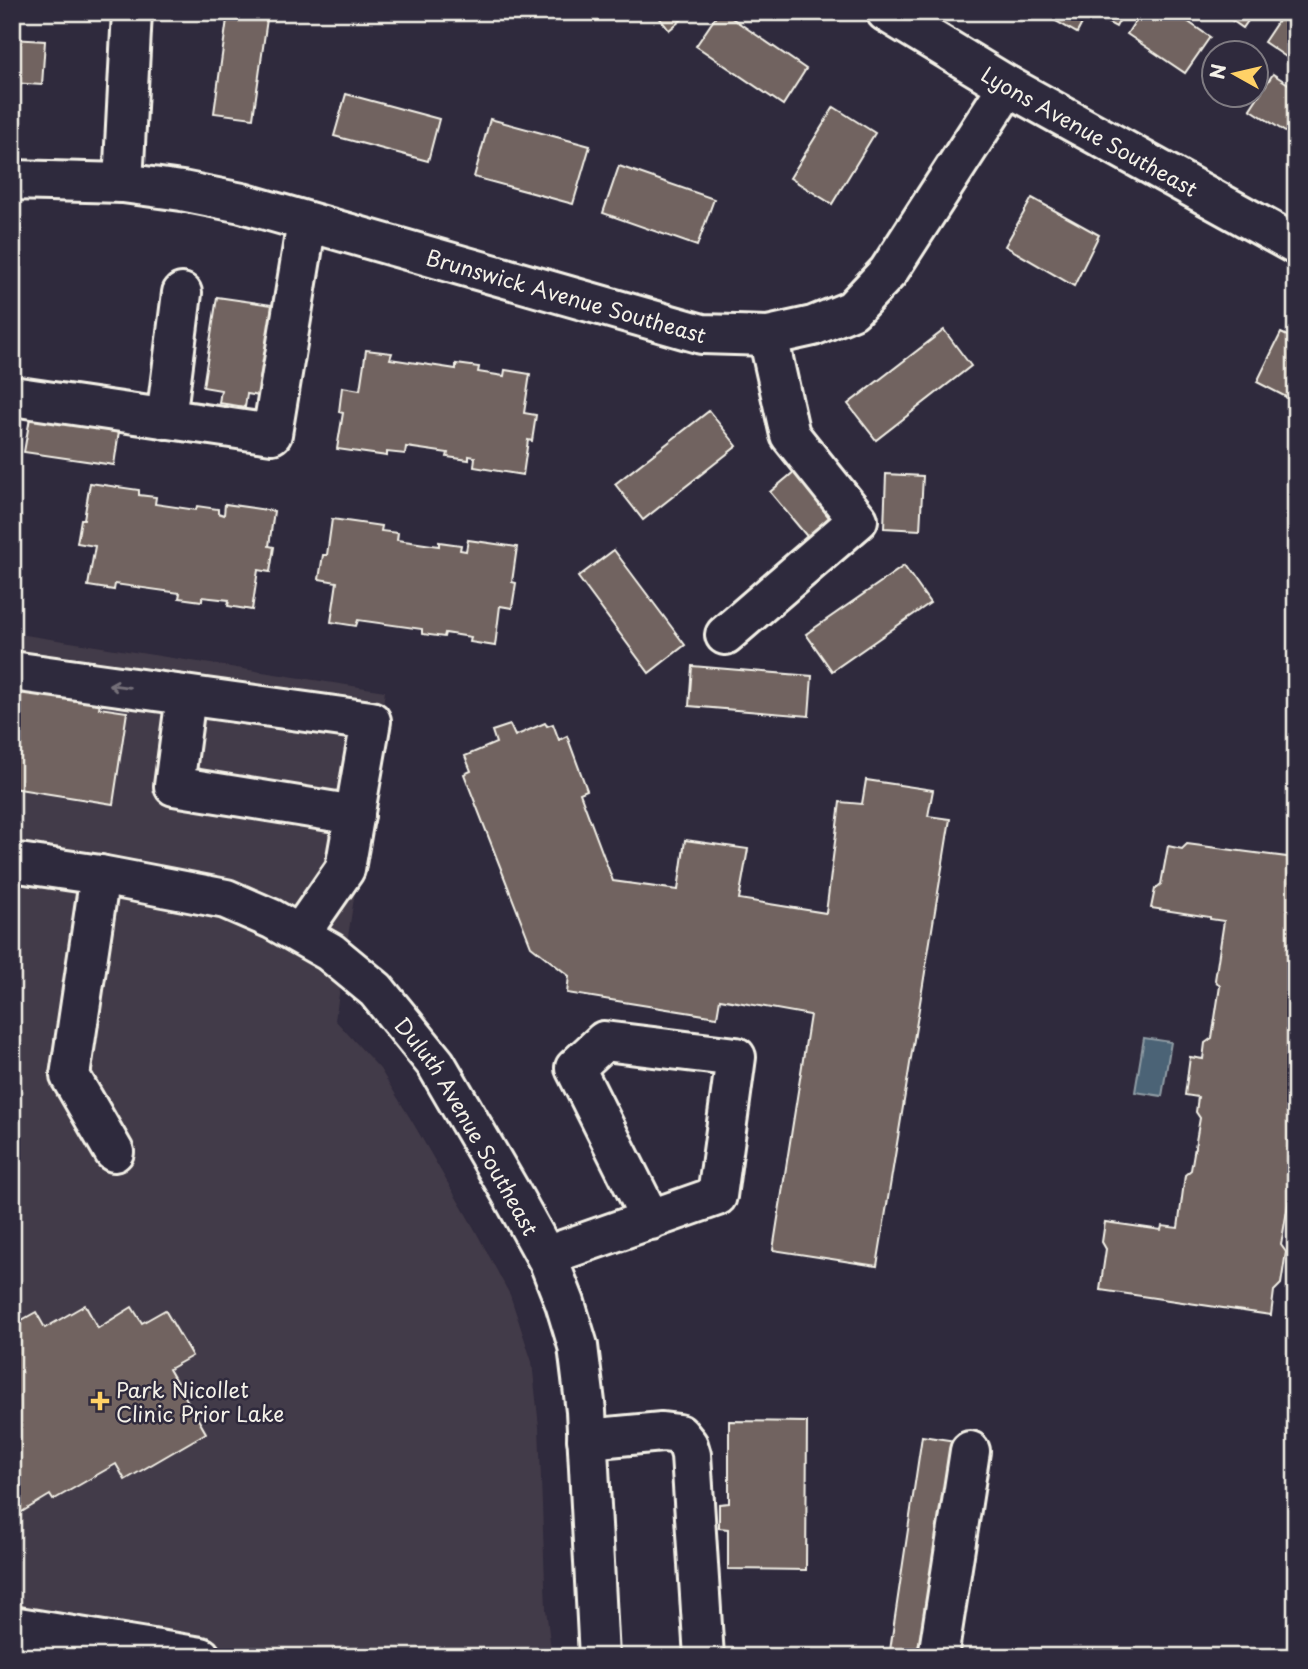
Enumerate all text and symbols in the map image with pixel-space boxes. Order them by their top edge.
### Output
north arrow [1200,38,1270,108]
street label: Lyons Avenue Southeast [976,58,1204,204]
text: N [1202,62,1232,81]
street label: Brunswick Avenue Southeast [423,240,710,350]
one-way arrow [108,679,131,692]
street label: Duluth Avenue Southeast [388,1010,547,1241]
place label: Park Nicollet Clinic Prior Lake [116,1373,284,1429]
marker: Park Nicollet Clinic Prior Lake [90,1391,110,1411]

